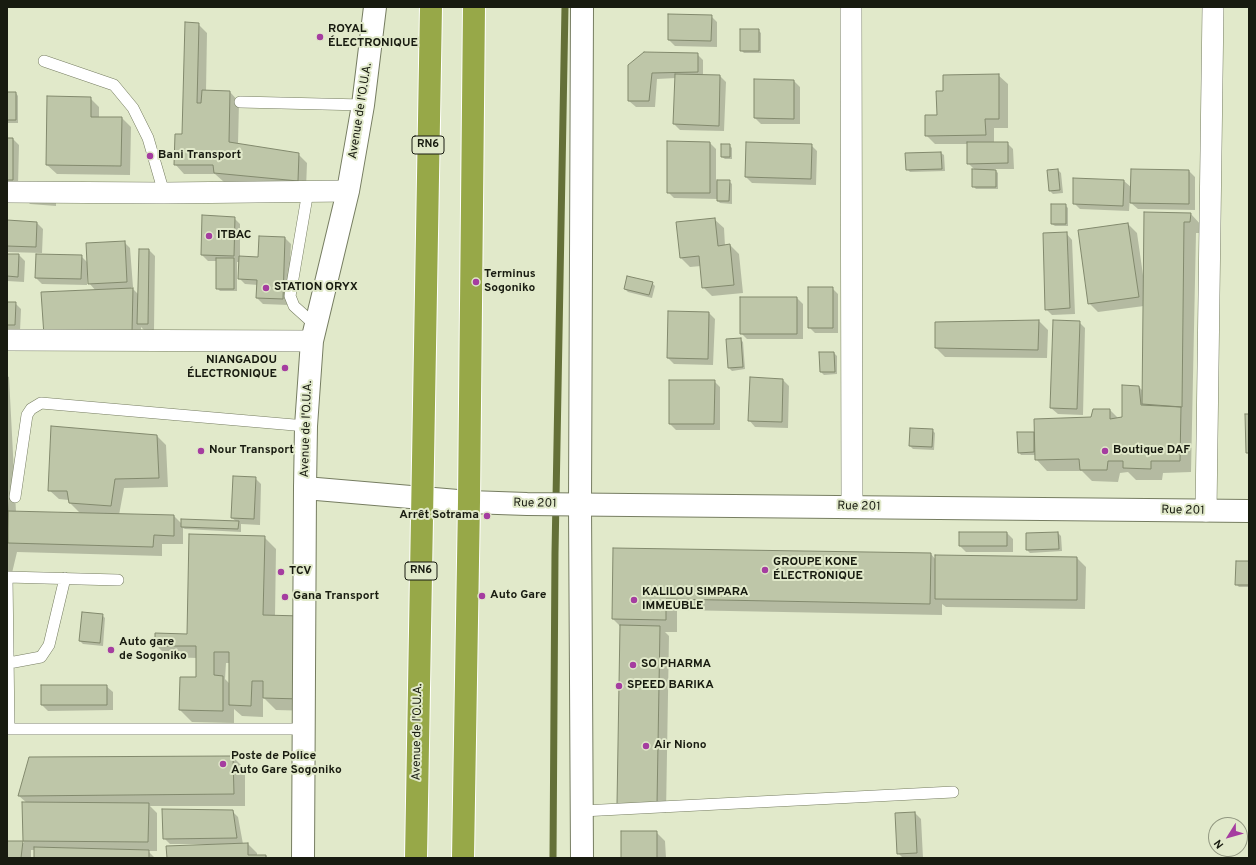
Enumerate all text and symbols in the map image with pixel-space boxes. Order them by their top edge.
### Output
place label: ROYAL ÉLECTRONIQUE [328,23,418,51]
marker: ROYAL ÉLECTRONIQUE [315,32,325,42]
street label: Avenue de l'O.U.A. [346,62,376,160]
road number: RN6 [412,136,444,154]
place label: Bani Transport [158,149,241,163]
marker: Bani Transport [145,151,155,161]
place label: ITBAC [217,229,251,243]
marker: ITBAC [204,231,214,241]
place label: Terminus Sogoniko [484,268,536,296]
marker: Terminus Sogoniko [471,277,481,287]
place label: STATION ORYX [274,281,358,295]
marker: STATION ORYX [261,283,271,293]
place label: NIANGADOU ÉLECTRONIQUE [187,354,277,382]
marker: NIANGADOU ÉLECTRONIQUE [280,363,290,373]
street label: Avenue de l'O.U.A. [298,380,316,478]
place label: Nour Transport [209,444,294,458]
place label: Boutique DAF [1113,444,1190,458]
marker: Nour Transport [196,446,206,456]
marker: Boutique DAF [1100,446,1110,456]
street label: Rue 201 [513,496,557,512]
street label: Rue 201 [837,499,881,515]
street label: Rue 201 [1161,503,1205,519]
place label: Arrêt Sotrama [399,509,479,523]
marker: Arrêt Sotrama [482,511,492,521]
place label: GROUPE KONE ÉLECTRONIQUE [773,556,863,584]
road number: RN6 [405,562,437,580]
place label: TCV [289,565,311,579]
marker: GROUPE KONE ÉLECTRONIQUE [760,565,770,575]
marker: TCV [276,567,286,577]
place label: KALILOU SIMPARA IMMEUBLE [642,586,748,614]
place label: Auto Gare [490,589,546,603]
place label: Gana Transport [293,590,379,604]
marker: Auto Gare [477,591,487,601]
marker: Gana Transport [280,592,290,602]
marker: KALILOU SIMPARA IMMEUBLE [629,595,639,605]
place label: Auto gare de Sogoniko [119,636,187,664]
marker: Auto gare de Sogoniko [106,645,116,655]
place label: SO PHARMA [641,658,711,672]
marker: SO PHARMA [628,660,638,670]
place label: SPEED BARIKA [627,679,714,693]
marker: SPEED BARIKA [614,681,624,691]
street label: Avenue de l'O.U.A. [410,683,426,781]
place label: Air Niono [654,739,707,753]
marker: Air Niono [641,741,651,751]
place label: Poste de Police Auto Gare Sogoniko [231,750,342,778]
marker: Poste de Police Auto Gare Sogoniko [218,759,228,769]
north arrow [1208,817,1248,857]
text: N [1211,836,1227,851]

